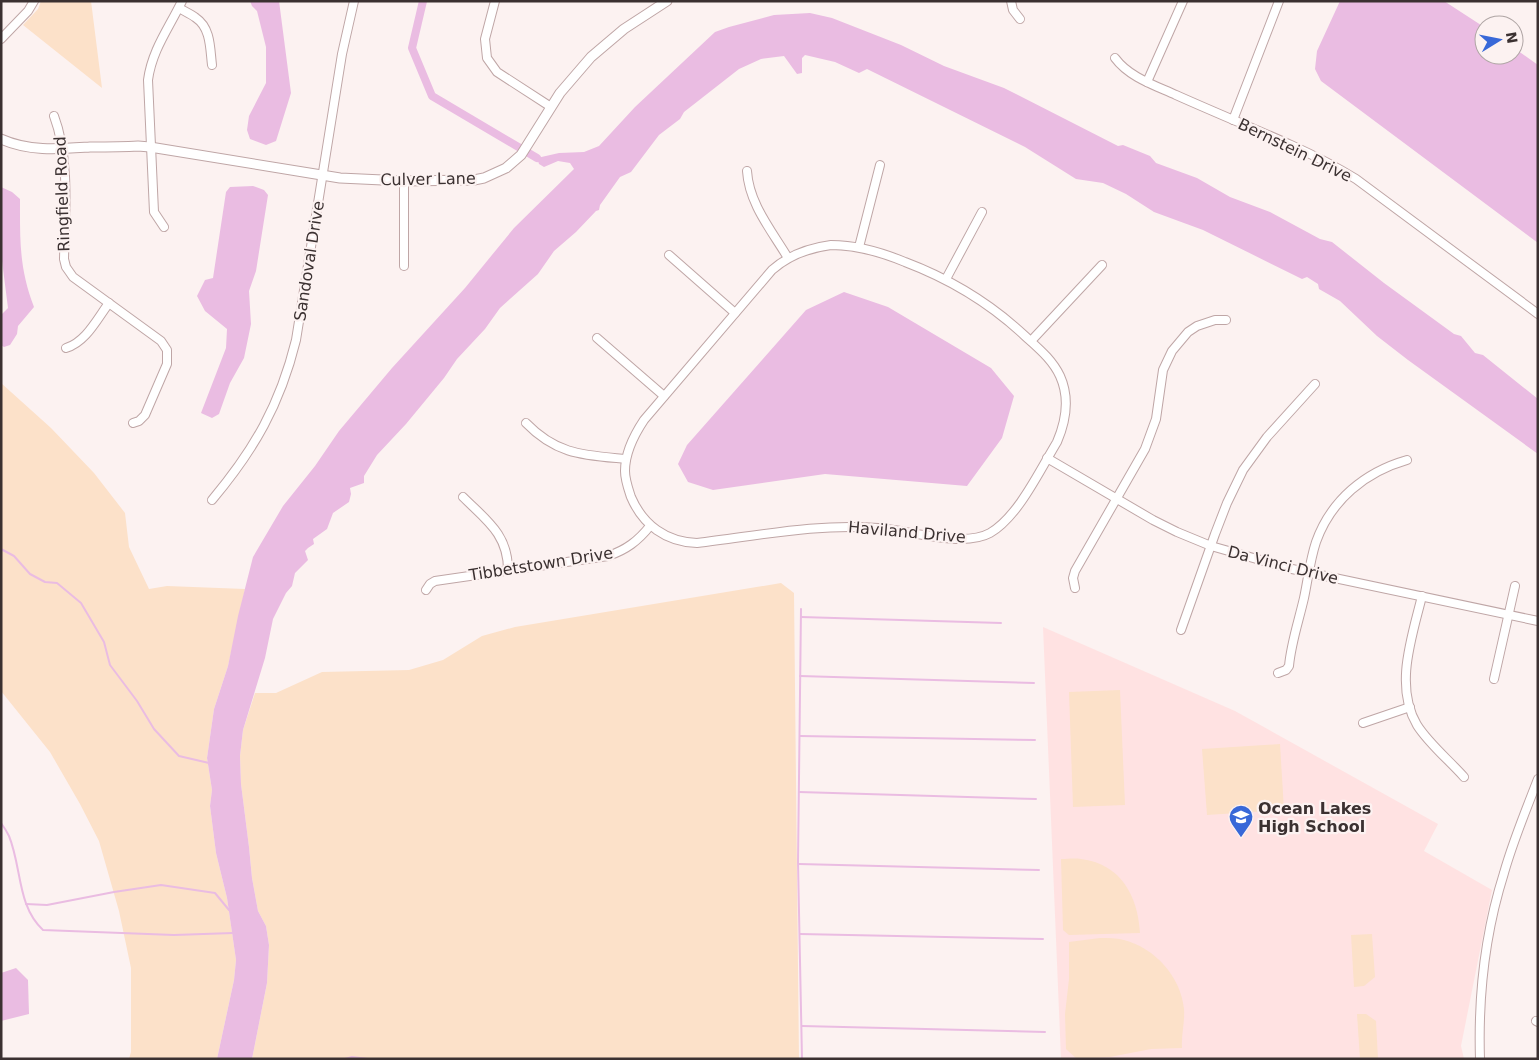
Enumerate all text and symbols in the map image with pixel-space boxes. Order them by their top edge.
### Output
north arrow [1474,15,1524,65]
text: N [1503,31,1521,45]
street label: Bernstein Drive [1235,114,1355,186]
street label: Ringfield Road [50,136,74,252]
street label: Culver Lane [380,169,476,189]
street label: Sandoval Drive [290,200,328,322]
street label: Haviland Drive [847,517,967,547]
street label: Da Vinci Drive [1226,542,1340,588]
street label: Tibbetstown Drive [467,543,614,585]
place label: Ocean Lakes High School [1258,799,1371,836]
school or university icon: Ocean Lakes High School [1228,804,1254,838]

